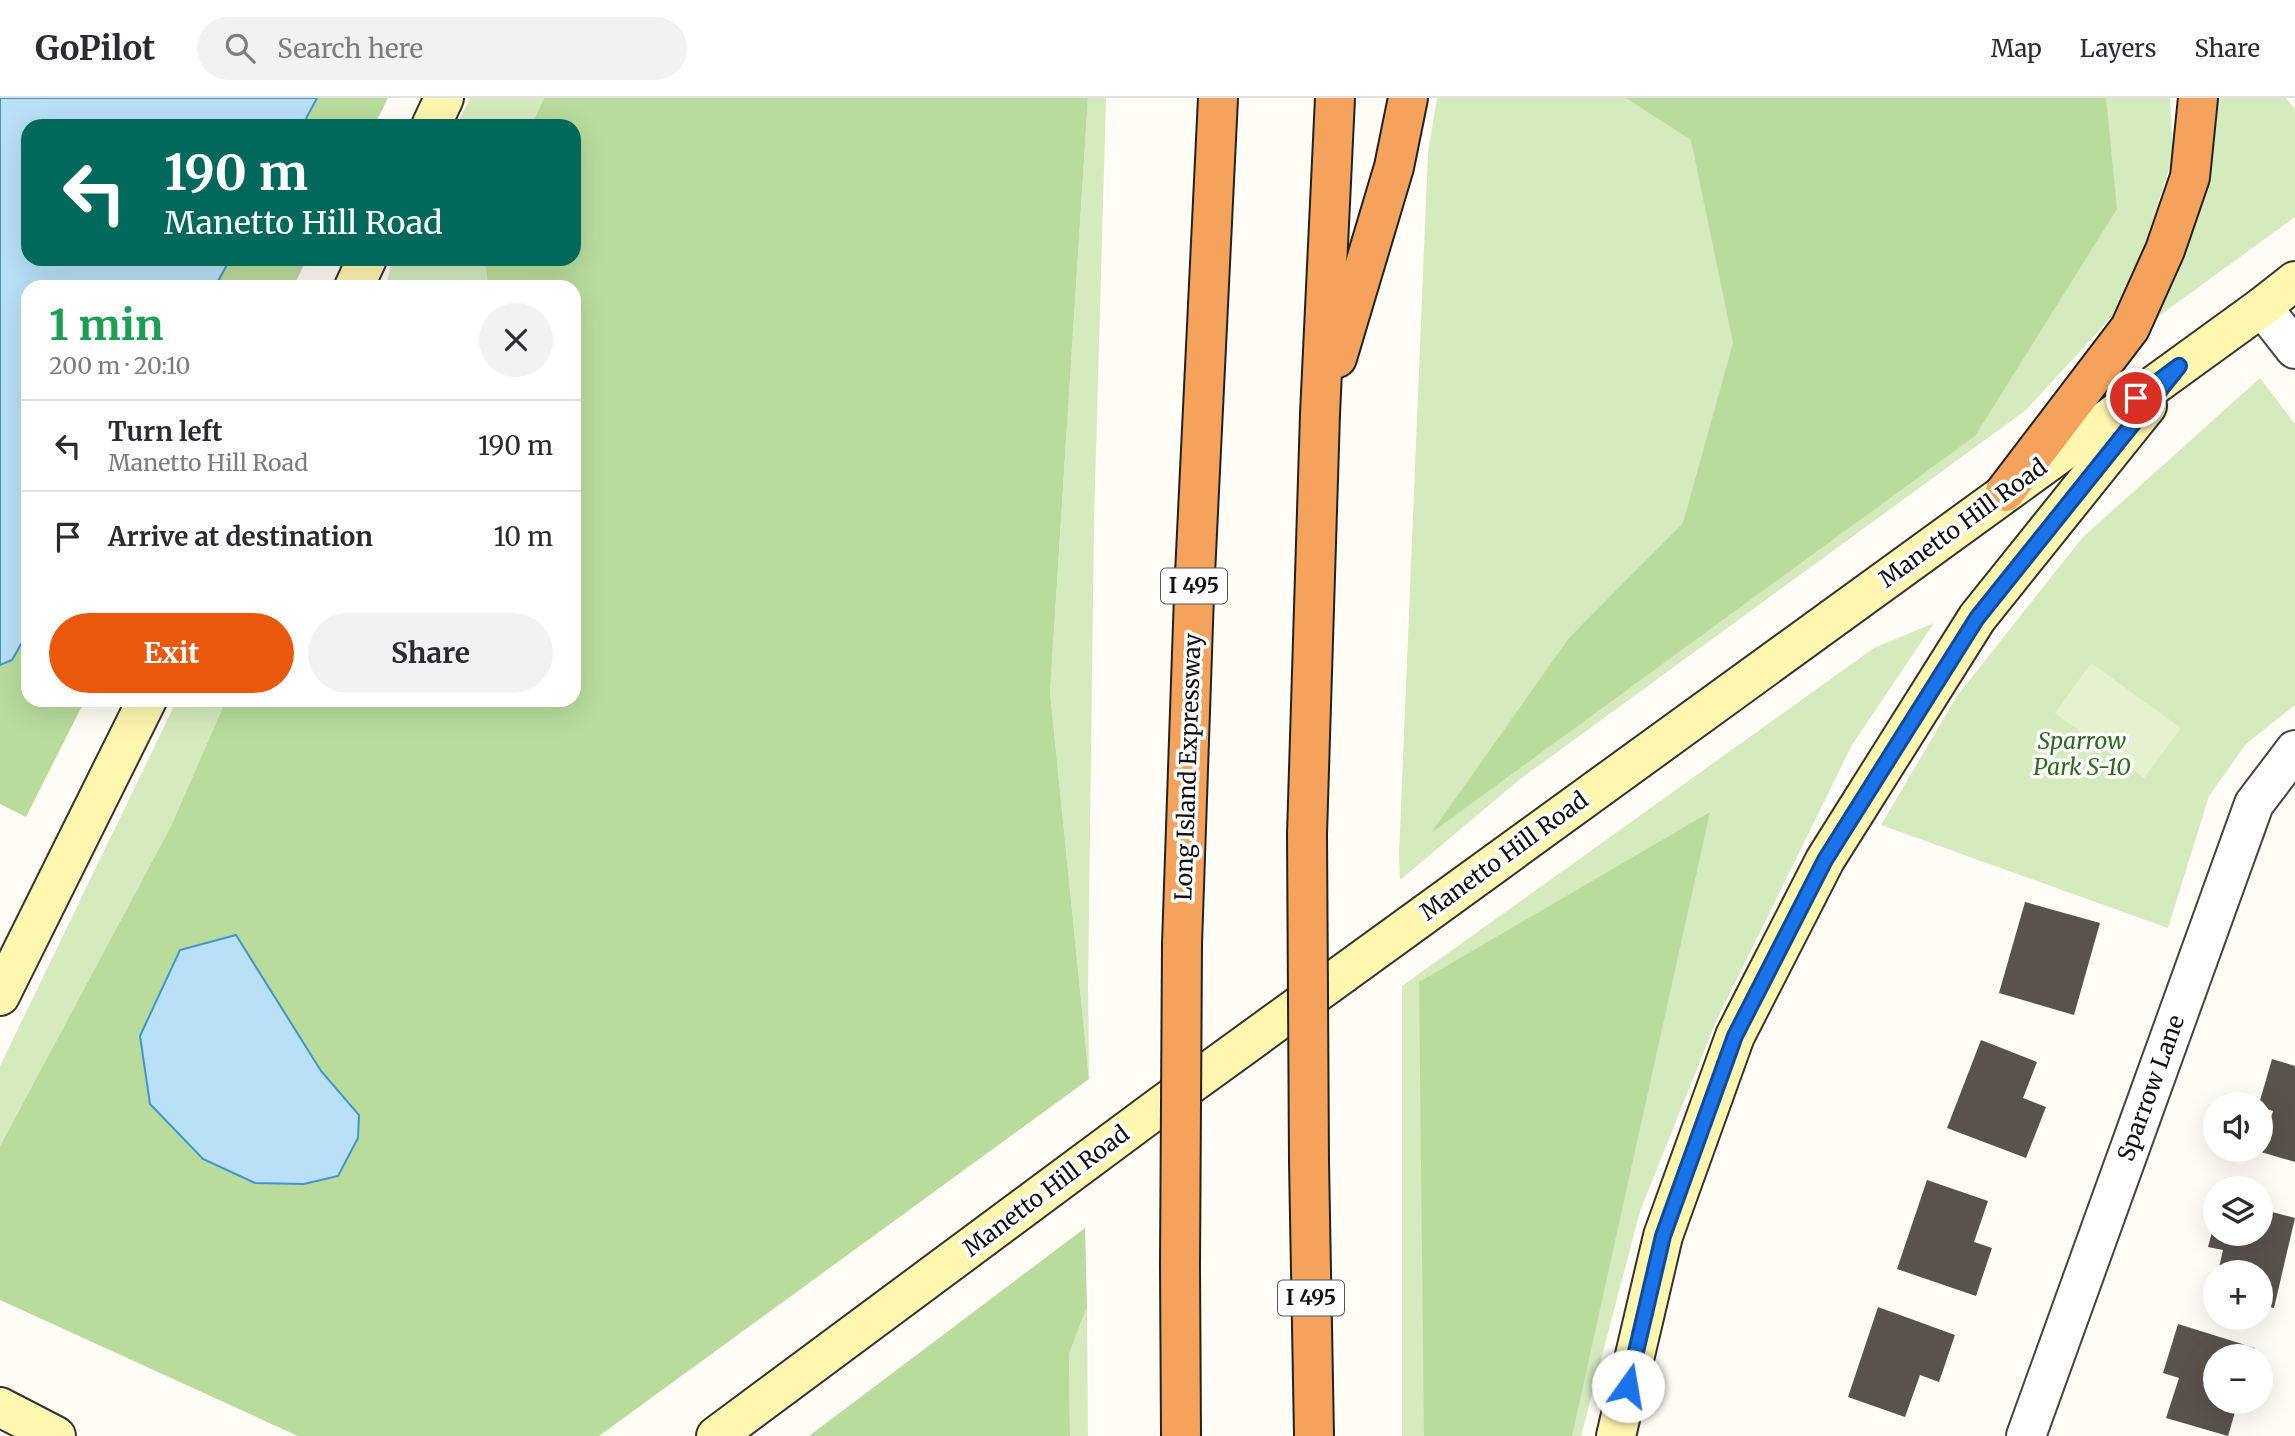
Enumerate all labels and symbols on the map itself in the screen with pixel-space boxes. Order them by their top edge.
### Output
pin [2106,368,2166,428]
street label: Manetto Hill Road [1873,452,2052,593]
road number: I 495 [1161,568,1227,603]
street label: Long Island Expressway [1168,632,1207,901]
park label: Sparrow Park S-10 [2033,726,2131,781]
street label: Manetto Hill Road [1414,785,1593,926]
street label: Sparrow Lane [2111,1011,2190,1165]
street label: Manetto Hill Road [957,1119,1134,1262]
road number: I 495 [1278,1280,1344,1316]
position arrow [1591,1349,1665,1423]

